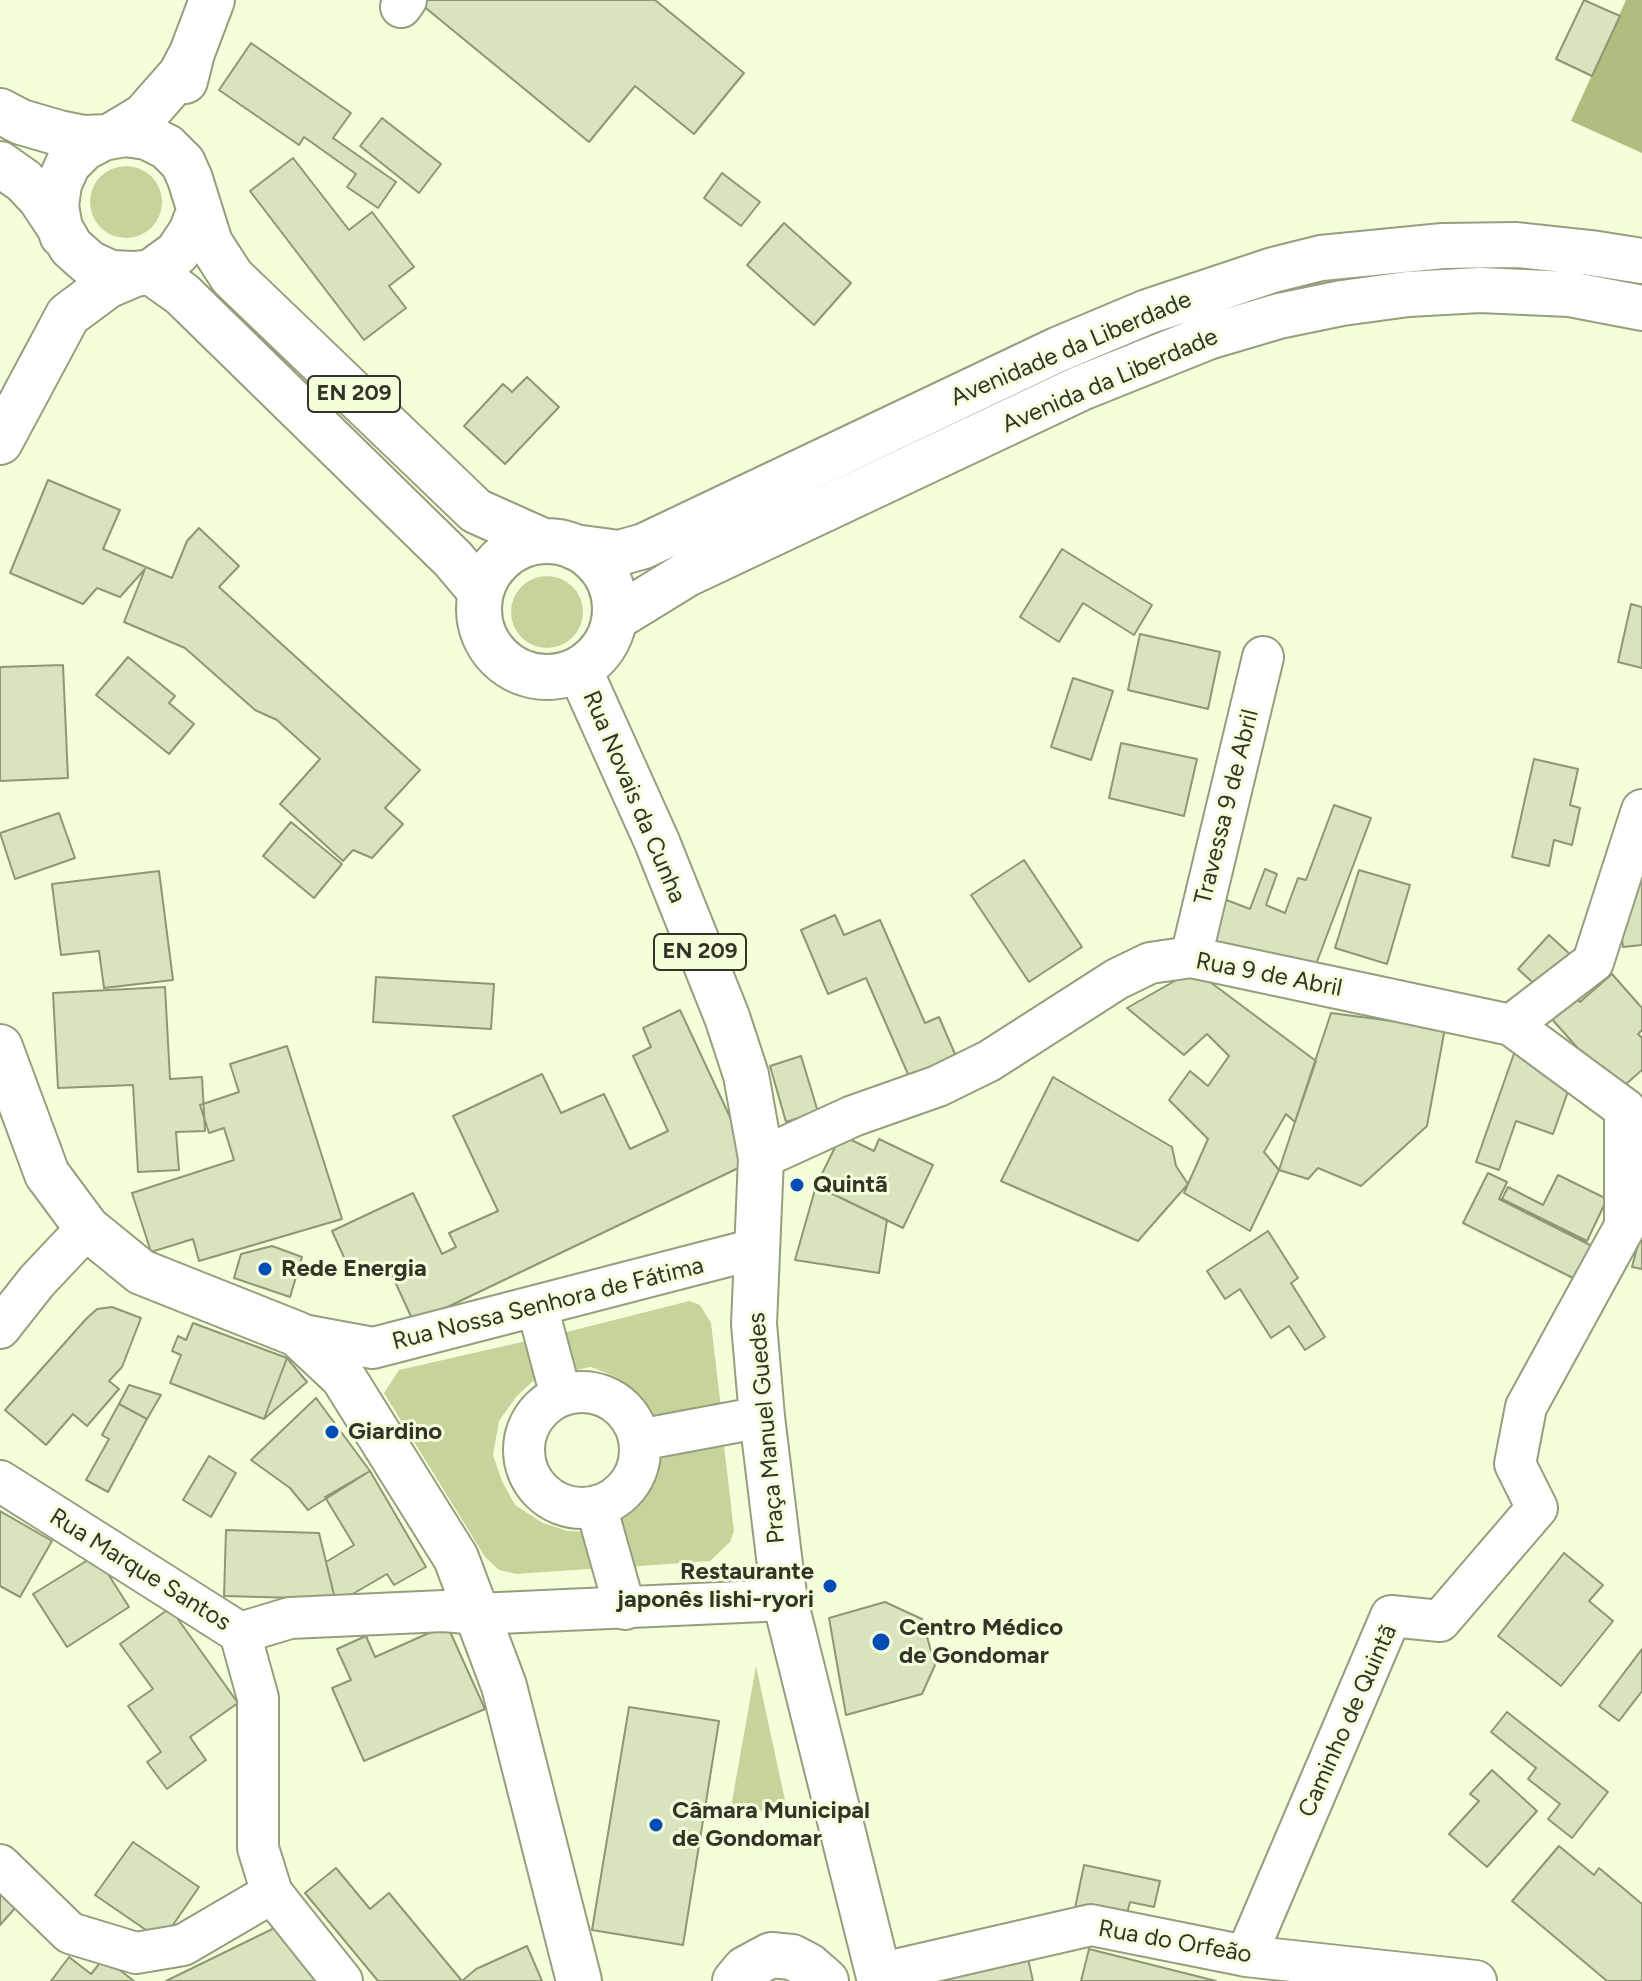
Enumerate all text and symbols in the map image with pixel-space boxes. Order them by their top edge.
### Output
street label: Avenidade da Liberdade [946,285,1196,413]
street label: Avenida da Liberdade [998,323,1222,439]
road number: EN 209 [308,376,400,412]
street label: Rua Novais da Cunha [576,687,692,907]
street label: Travessa 9 de Abril [1189,706,1265,908]
road number: EN 209 [654,934,746,970]
street label: Rua 9 de Abril [1193,947,1345,1003]
place label: Quintã [813,1171,888,1199]
marker: Quintã [788,1176,806,1194]
street label: Rua Nossa Senhora de Fátima [389,1251,707,1357]
place label: Rede Energia [281,1255,427,1283]
marker: Rede Energia [256,1260,274,1278]
street label: Praça Manuel Guedes [743,1311,791,1545]
place label: Giardino [348,1418,442,1446]
marker: Giardino [323,1423,341,1441]
street label: Rua Marque Santos [44,1503,236,1637]
place label: Restaurante japonês lishi-ryori [617,1558,814,1614]
marker: Restaurante japonês lishi-ryori [821,1577,839,1595]
place label: Centro Médico de Gondomar [899,1614,1063,1670]
street label: Caminho de Quintã [1293,1620,1403,1822]
marker: Centro Médico de Gondomar [870,1631,892,1653]
place label: Câmara Municipal de Gondomar [672,1797,870,1853]
marker: Câmara Municipal de Gondomar [647,1816,665,1834]
street label: Rua do Orfeão [1096,1914,1254,1970]

